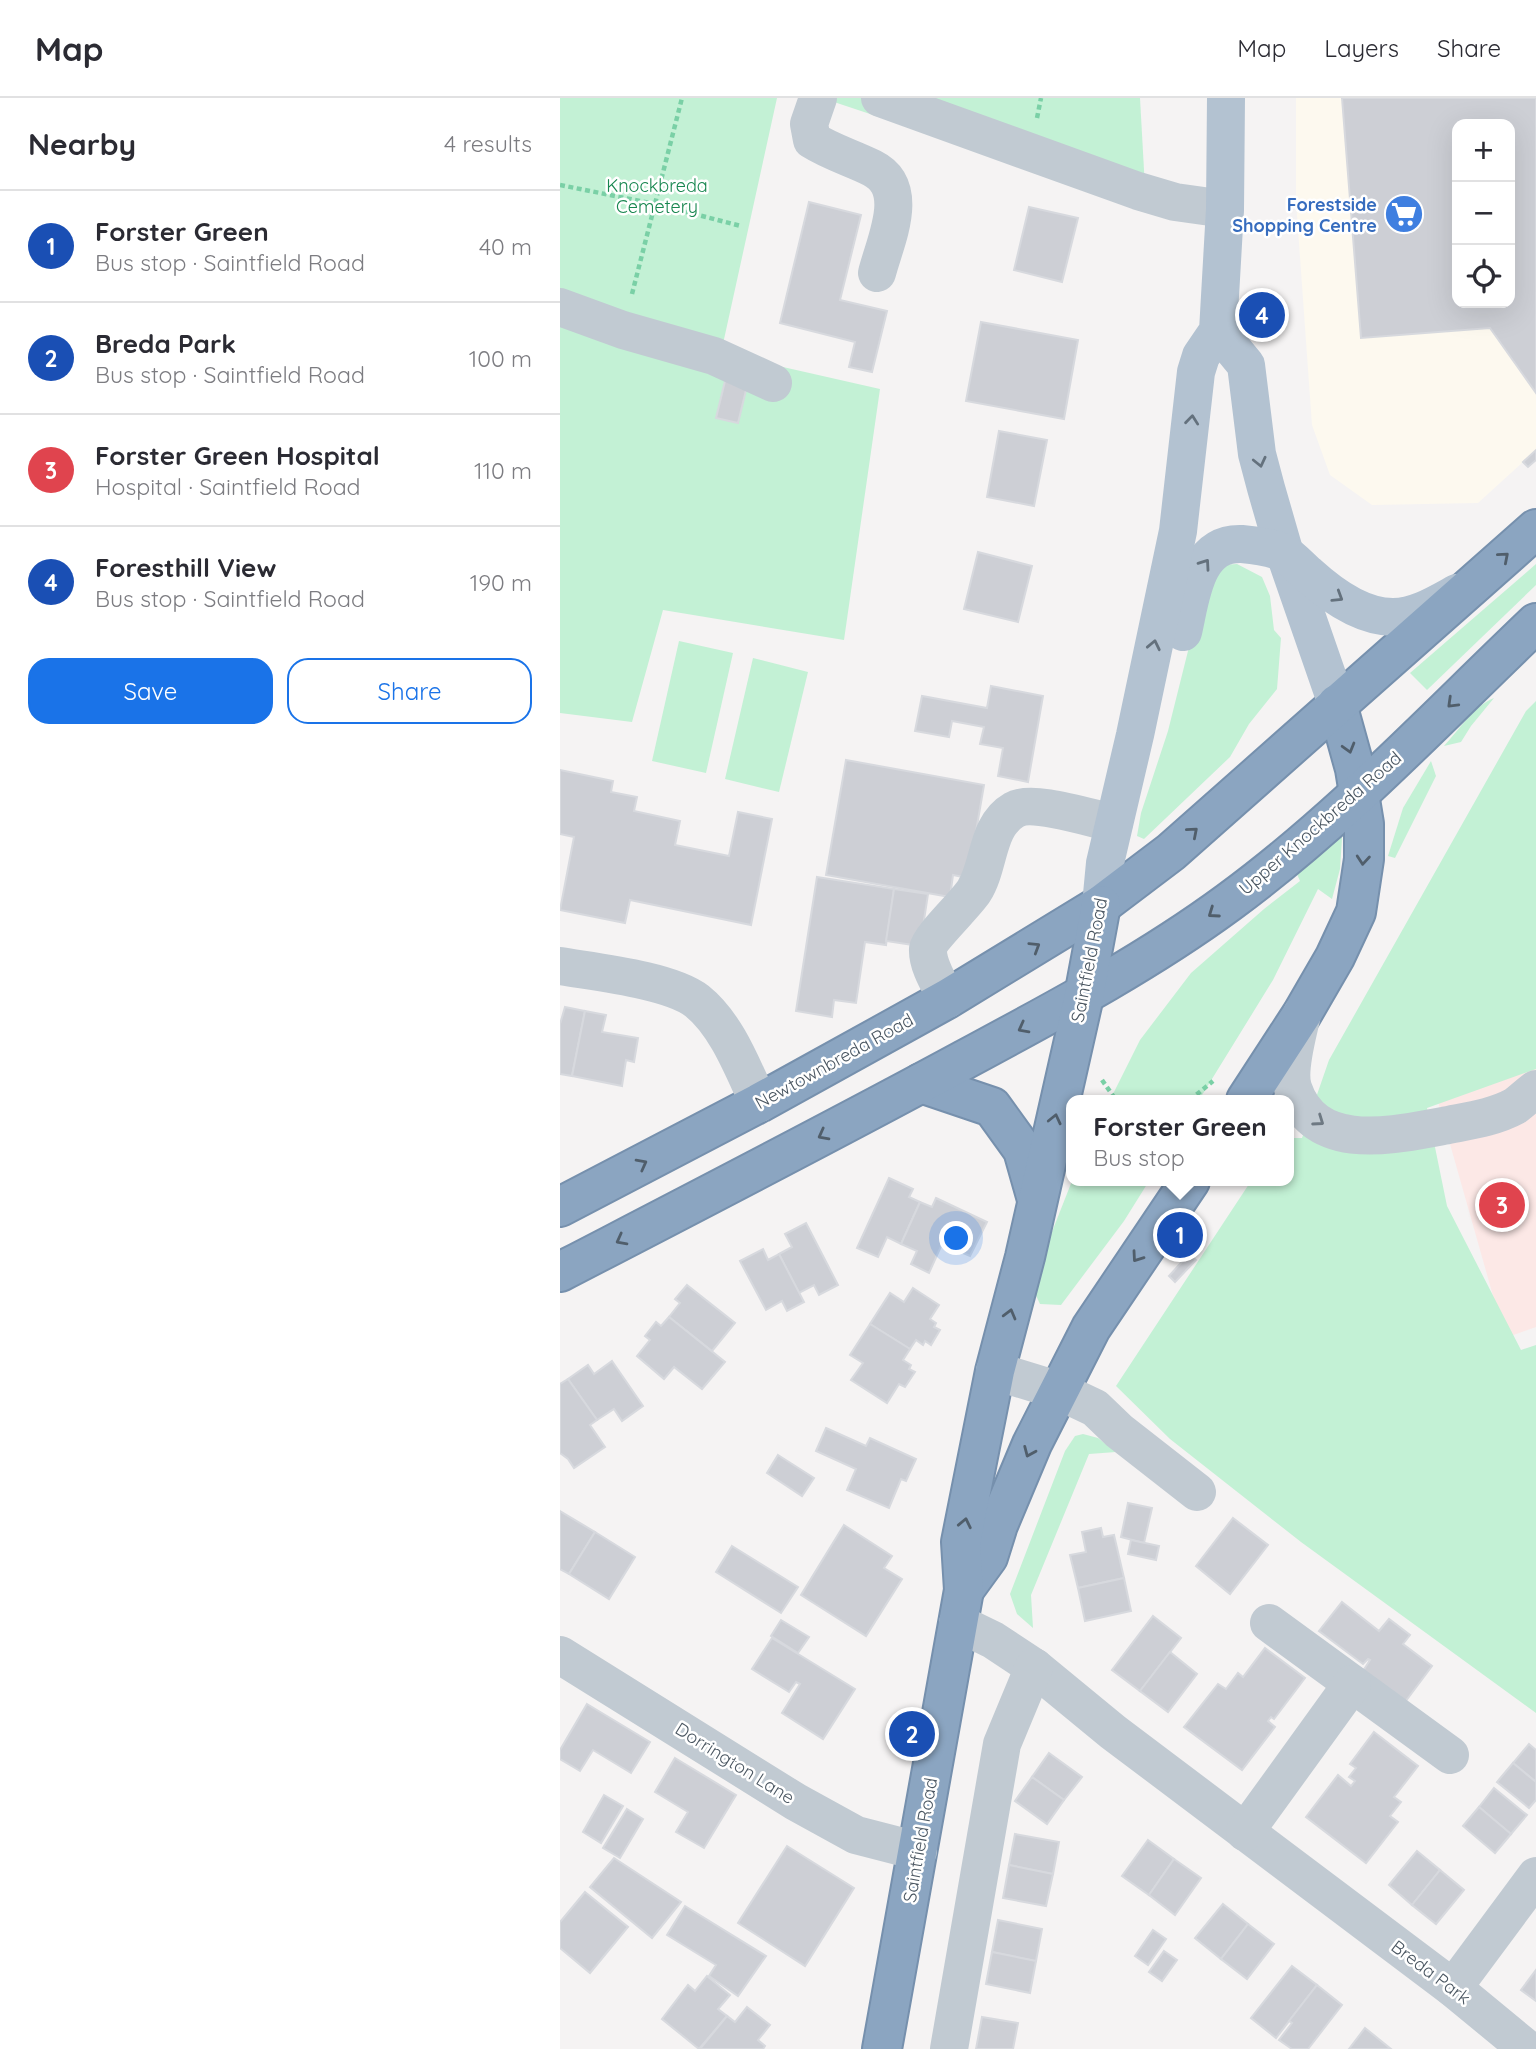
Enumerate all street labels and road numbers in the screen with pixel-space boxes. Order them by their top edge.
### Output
street label: Upper Knockbreda Road [1234,746,1406,900]
street label: Saintfield Road [1066,896,1112,1024]
street label: Newtownbreda Road [751,1008,917,1114]
street label: Dorrington Lane [671,1717,799,1809]
street label: Saintfield Road [898,1776,942,1904]
street label: Breda Park [1387,1935,1475,2009]

